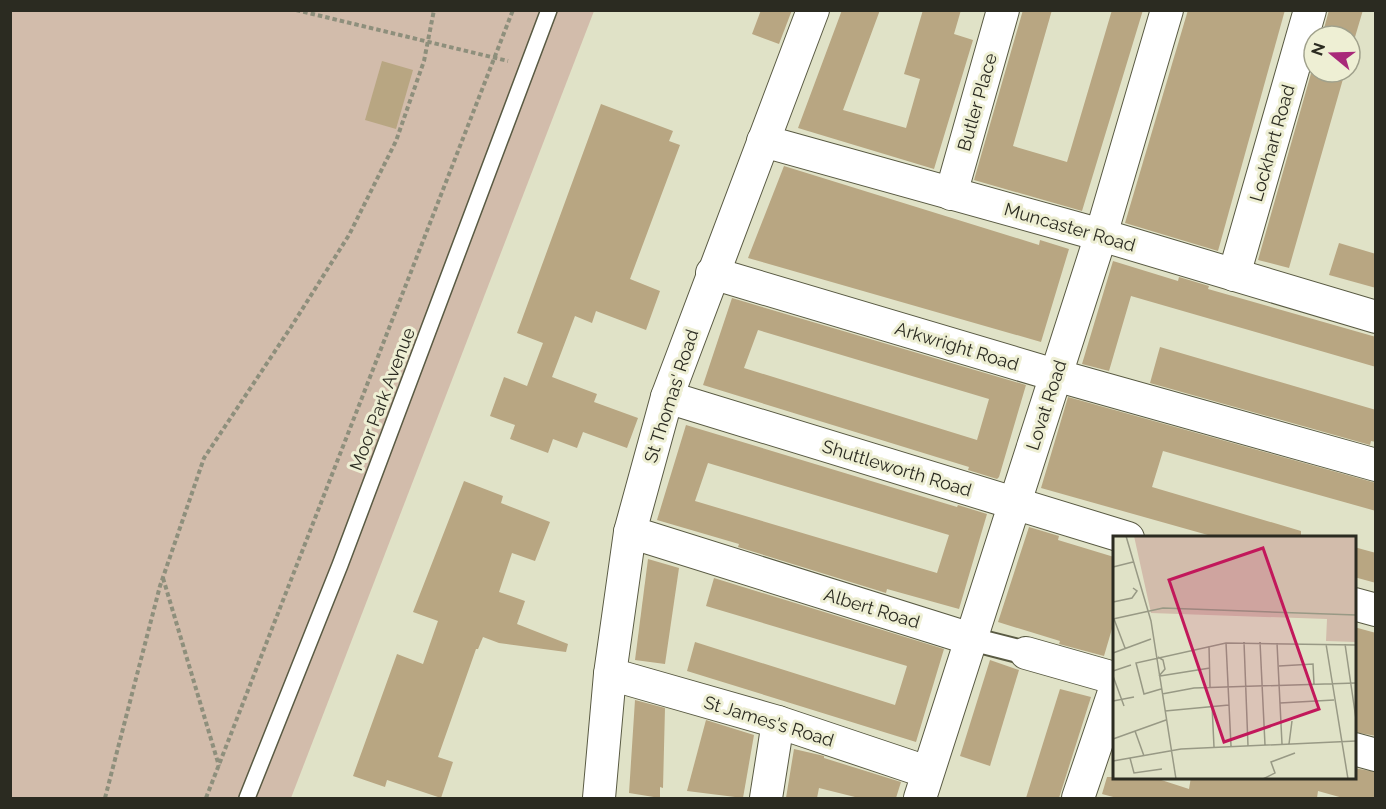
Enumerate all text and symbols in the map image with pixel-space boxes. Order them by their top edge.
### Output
north arrow [1302,24,1362,84]
text: N [1307,40,1329,58]
street label: Butler Place [953,50,1001,153]
street label: Lockhart Road [1245,82,1299,204]
street label: Muncaster Road [1002,198,1138,256]
street label: Arkwright Road [893,317,1021,375]
street label: Moor Park Avenue [345,324,419,473]
street label: St Thomas' Road [640,327,702,465]
street label: Lovat Road [1022,357,1070,453]
street label: Shuttleworth Road [820,435,974,501]
inset map [1113,536,1356,779]
street label: Albert Road [822,584,922,632]
street label: St James's Road [701,691,837,751]

